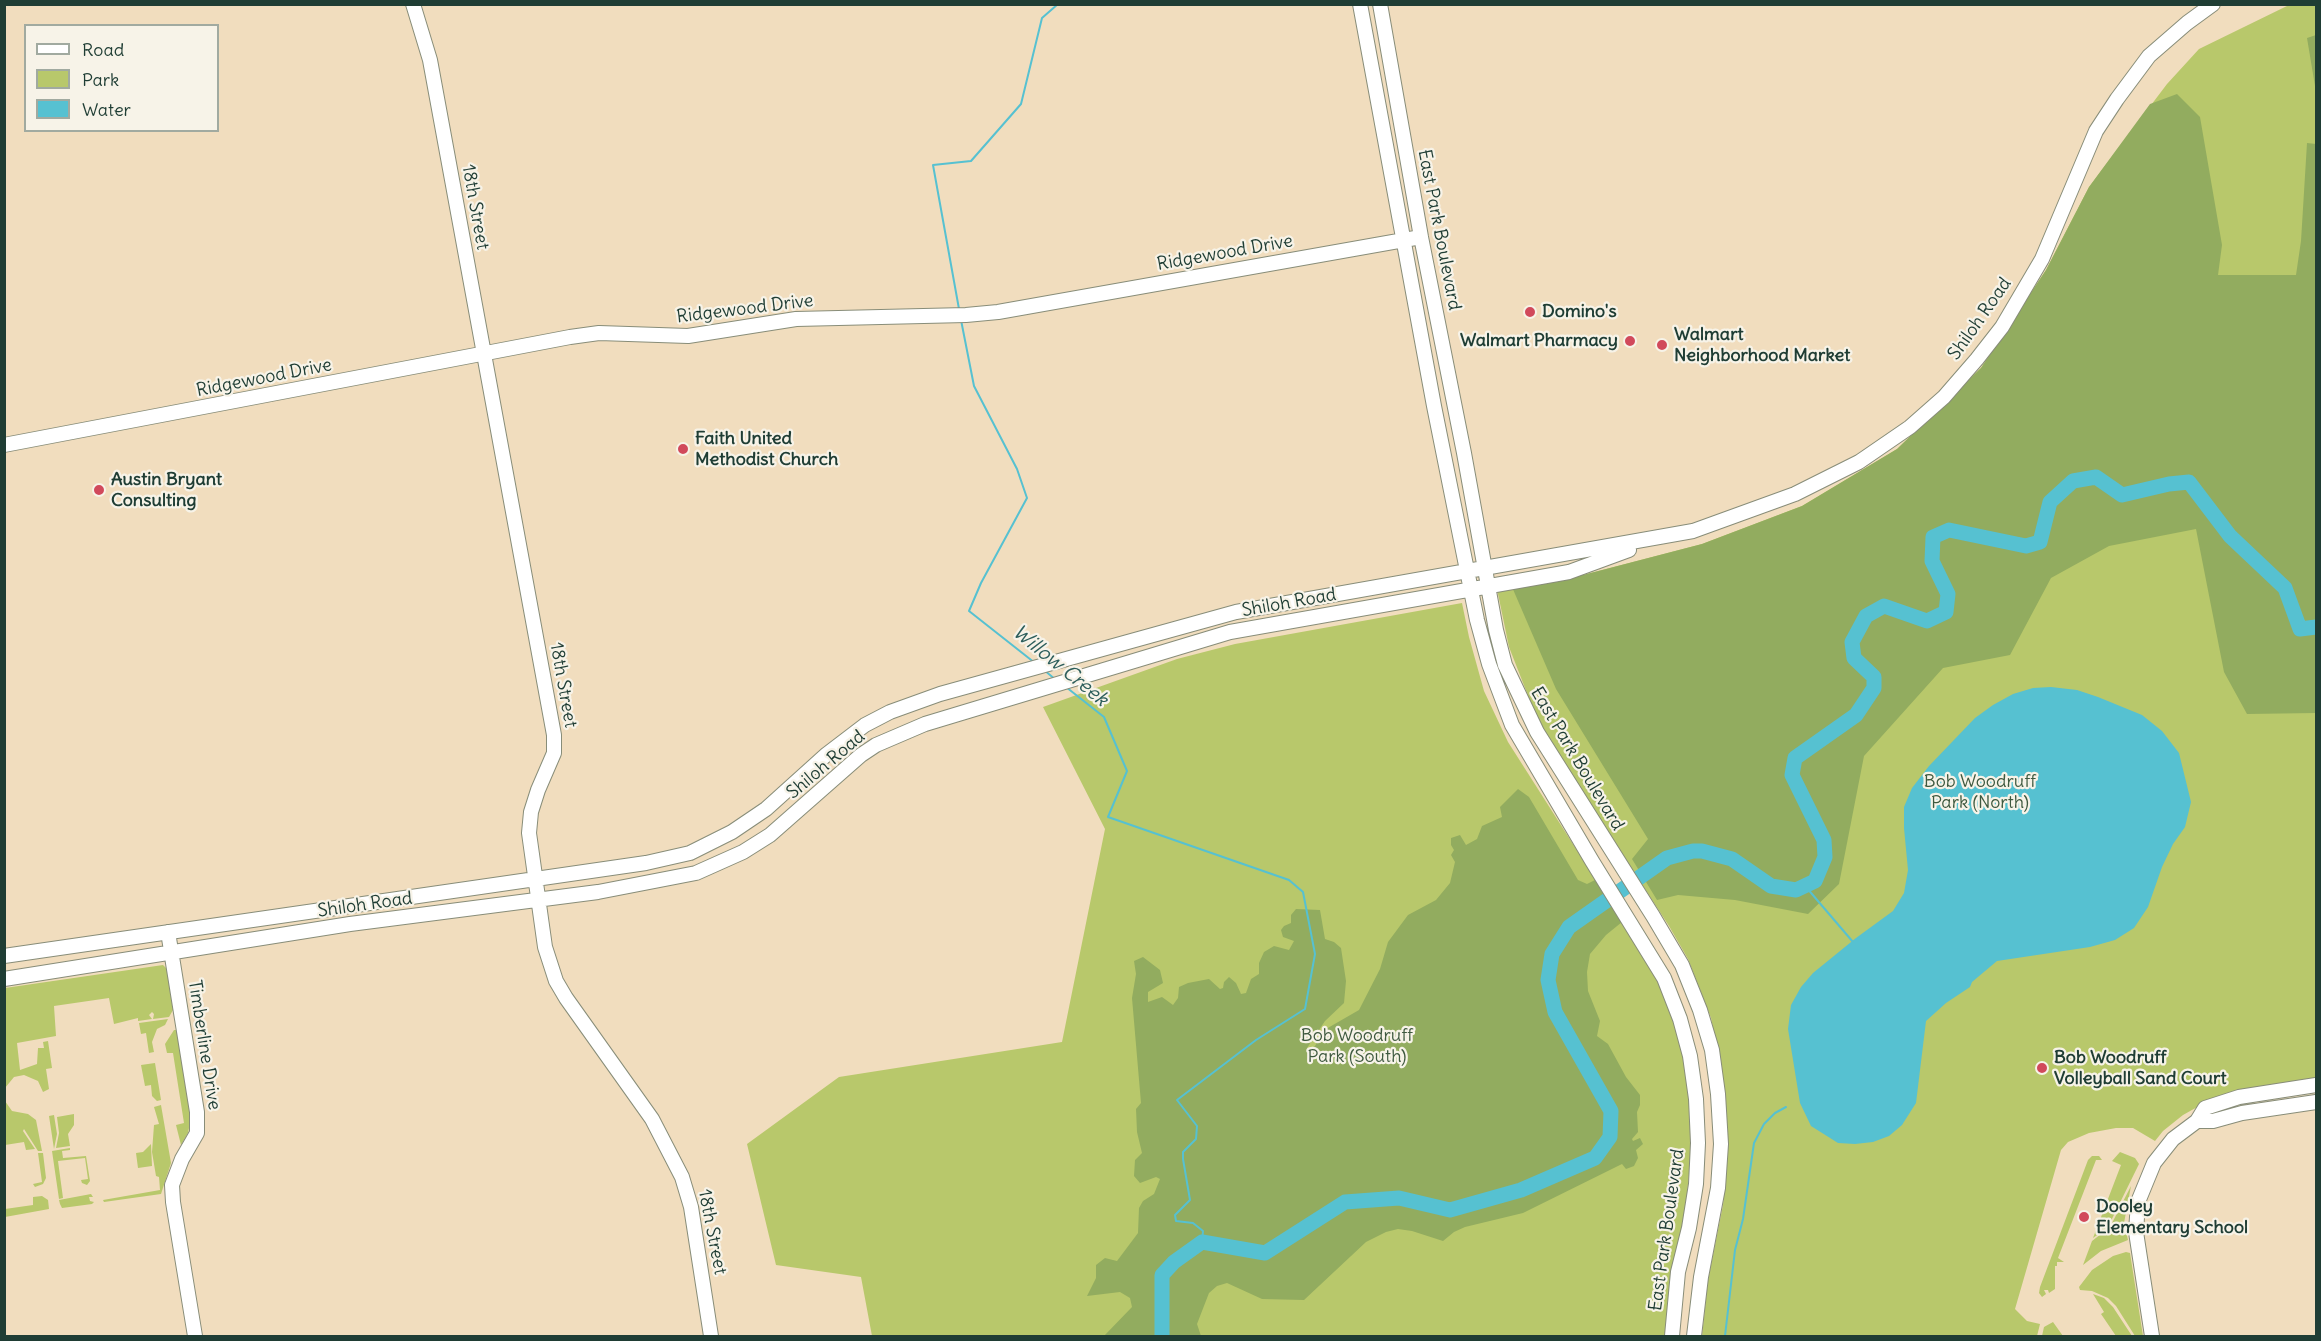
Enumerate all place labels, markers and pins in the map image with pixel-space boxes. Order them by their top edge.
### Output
place label: Domino's [1542,301,1617,323]
marker: Domino's [1523,305,1537,319]
place label: Walmart Neighborhood Market [1674,324,1850,366]
place label: Walmart Pharmacy [1460,330,1618,352]
marker: Walmart Pharmacy [1623,334,1637,348]
marker: Walmart Neighborhood Market [1655,338,1669,352]
place label: Faith United Methodist Church [695,428,838,470]
marker: Faith United Methodist Church [676,442,690,456]
place label: Austin Bryant Consulting [111,469,222,512]
marker: Austin Bryant Consulting [92,483,106,497]
place label: Bob Woodruff Volleyball Sand Court [2054,1047,2226,1090]
marker: Bob Woodruff Volleyball Sand Court [2035,1061,2049,1075]
place label: Dooley Elementary School [2096,1196,2248,1238]
marker: Dooley Elementary School [2077,1210,2091,1224]

